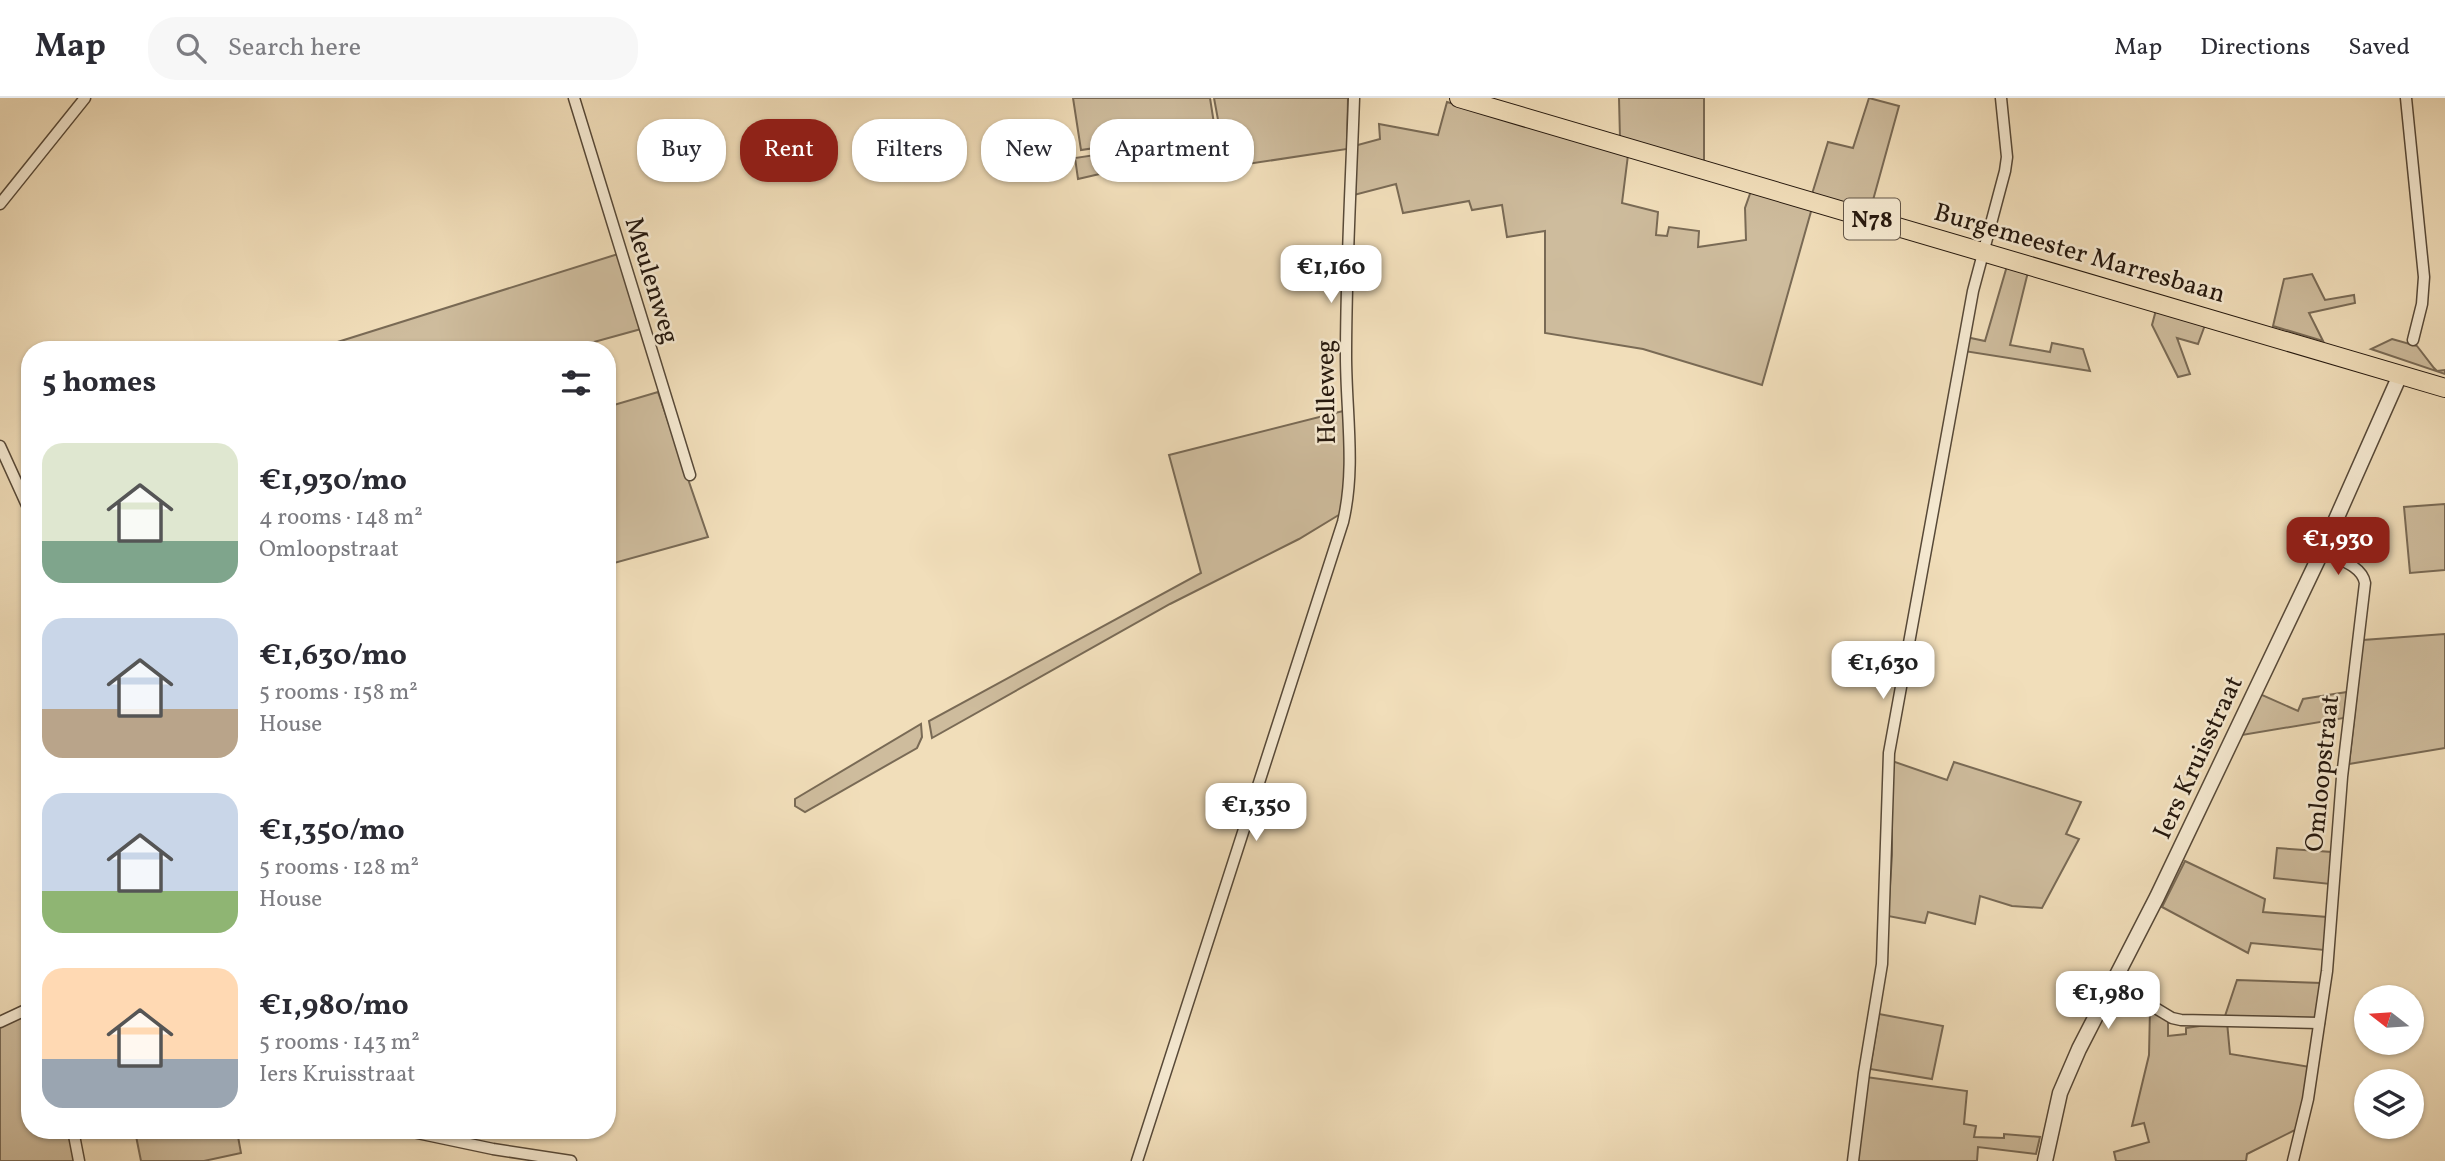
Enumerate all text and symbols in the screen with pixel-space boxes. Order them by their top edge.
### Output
search box [148,17,638,80]
text: Map [35,25,106,71]
icon: search [172,29,210,67]
text: Search here [228,30,361,66]
text: Map [2114,31,2162,65]
text: Directions [2200,31,2310,65]
text: Saved [2348,31,2410,65]
chip: Buy [637,119,726,182]
chip: Rent [740,119,838,182]
chip: Filters [852,119,967,182]
chip: New [981,119,1076,182]
chip: Apartment [1090,119,1254,182]
street label: Burgemeester Marresbaan [1930,195,2229,313]
road number: N78 [1844,198,1900,239]
street label: Meulenweg [615,213,687,348]
pin: €1,160 [1274,246,1388,305]
text: €1,160 [1297,252,1365,284]
street label: Helleweg [1308,339,1346,445]
text: 5 homes [42,362,156,404]
icon: filters [557,364,595,402]
text: €1,930/mo [259,460,407,502]
icon: home [98,471,182,555]
text: 4 rooms · 148 m² [259,502,423,534]
pin: €1,930 [2281,518,2395,577]
text: €1,930 [2303,524,2373,556]
text: Omloopstraat [259,534,399,566]
text: €1,630/mo [259,635,407,677]
pin: €1,630 [1826,642,1940,701]
icon: home [98,646,182,730]
text: €1,630 [1848,648,1918,680]
street label: Iers Kruisstraat [2145,670,2252,846]
text: 5 rooms · 158 m² [259,677,418,709]
street label: Omloopstraat [2297,693,2349,854]
text: House [259,709,322,741]
pin: €1,350 [1199,784,1313,843]
text: €1,350 [1221,790,1291,822]
text: €1,350/mo [259,810,405,852]
icon: home [98,821,182,905]
text: 5 rooms · 128 m² [259,852,419,884]
text: House [259,884,322,916]
pin: €1,980 [2051,972,2165,1031]
text: €1,980 [2072,978,2144,1010]
text: €1,980/mo [259,985,409,1027]
north arrow [2354,985,2424,1055]
map controls [2354,985,2424,1139]
icon: home [98,996,182,1080]
text: 5 rooms · 143 m² [259,1027,420,1059]
text: Iers Kruisstraat [259,1059,415,1091]
button: layers [2354,1069,2424,1139]

